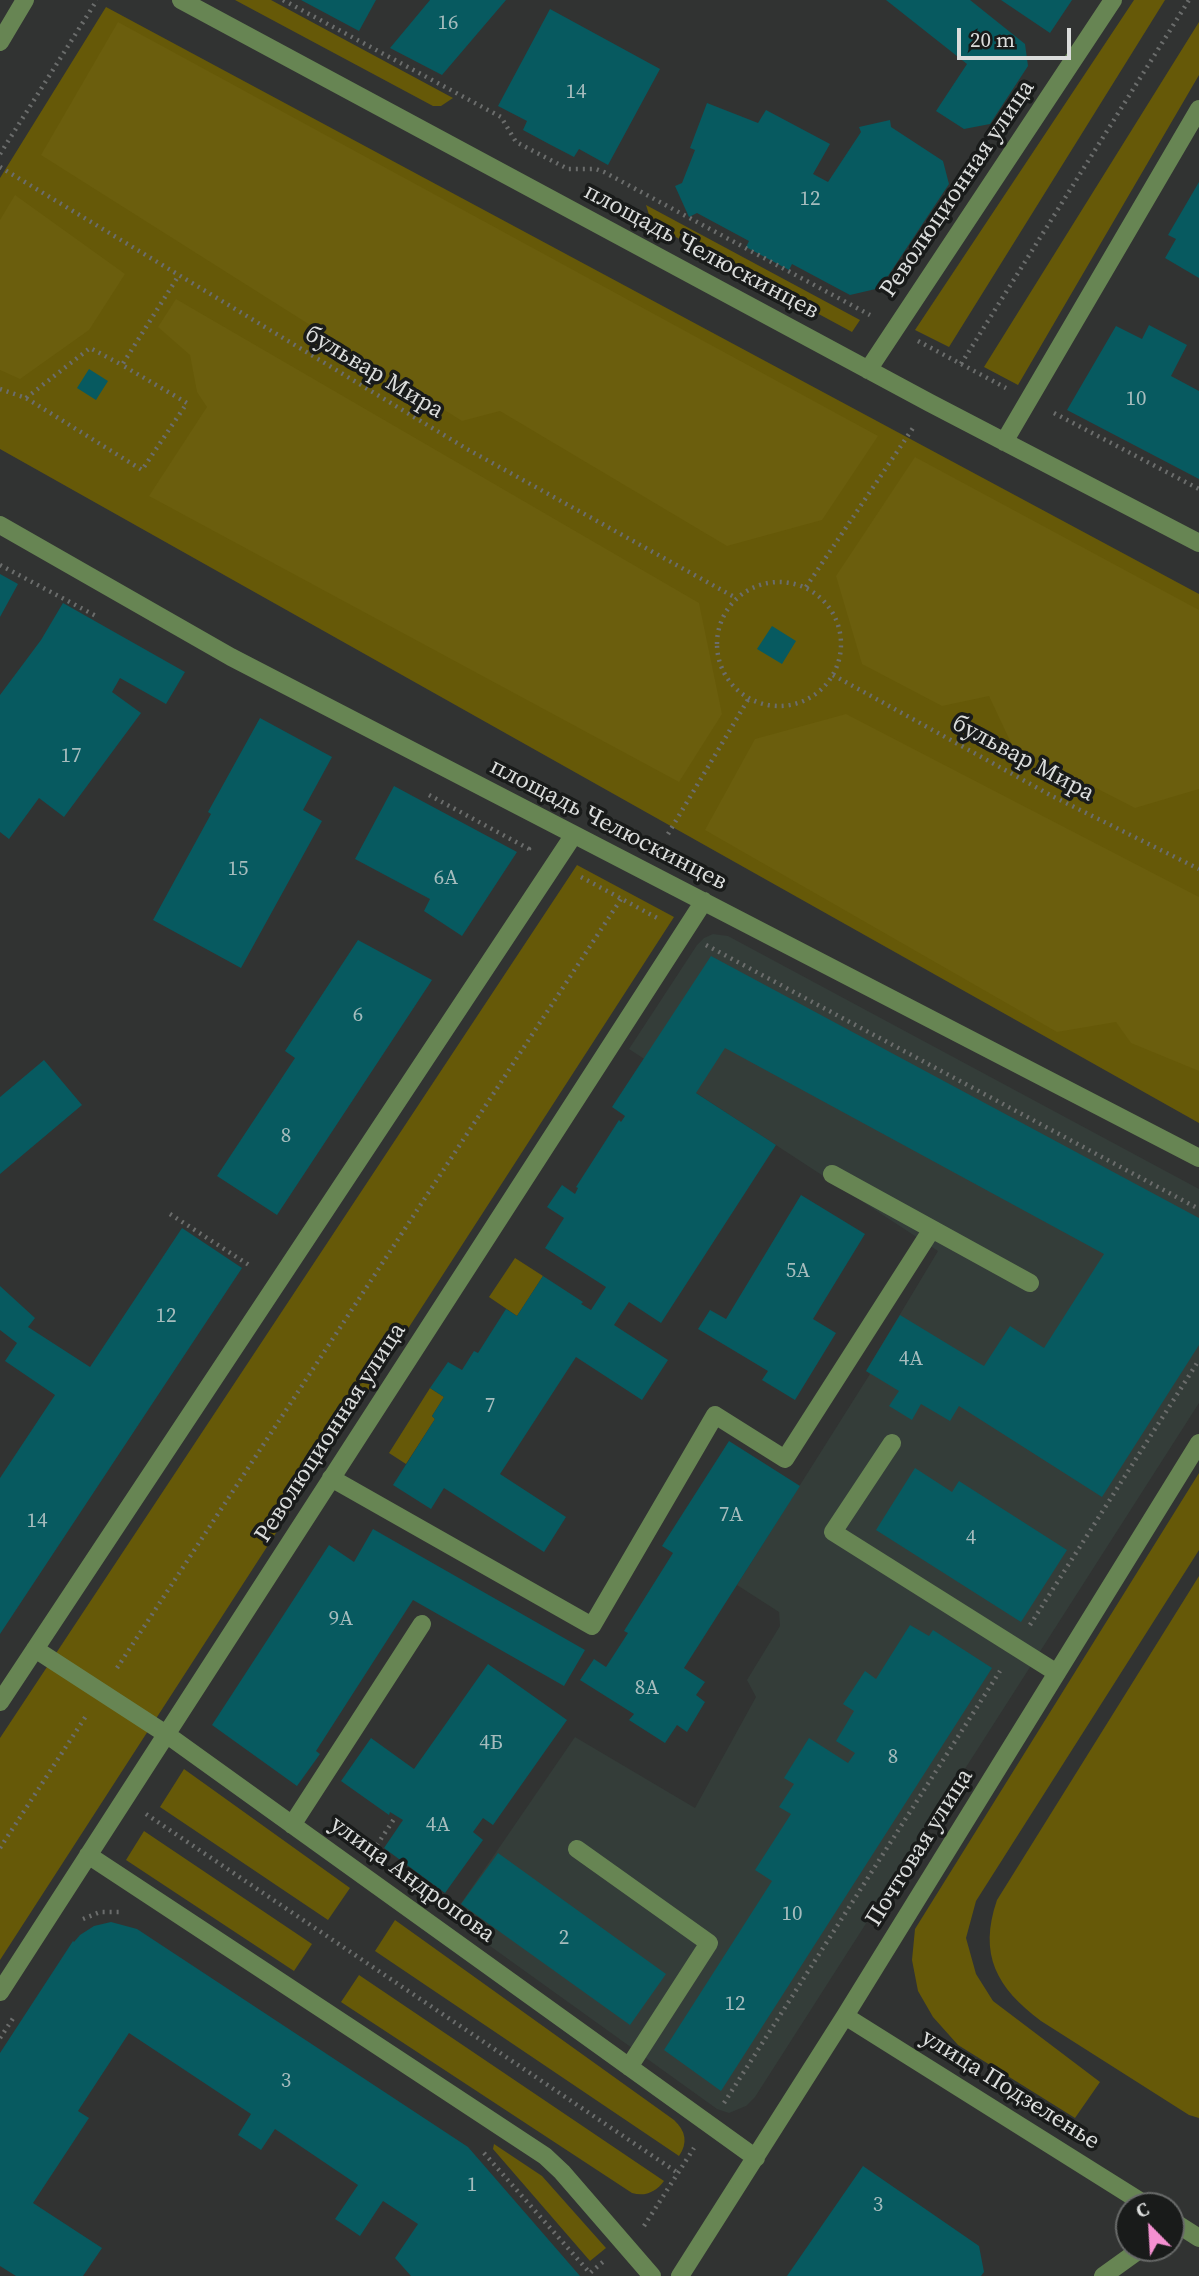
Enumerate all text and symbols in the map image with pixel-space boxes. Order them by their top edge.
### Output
house number: 16 [438,11,458,37]
scale bar [961,14,1075,58]
text: 20 m [970,25,1015,54]
street label: Революционная улица [875,75,1041,303]
house number: 14 [566,80,586,106]
street label: площадь Челюскинцев [579,178,823,326]
house number: 12 [800,187,820,213]
street label: бульвар Мира [299,320,449,426]
house number: 10 [1126,387,1146,413]
street label: бульвар Мира [947,709,1099,809]
house number: 17 [61,744,81,770]
street label: площадь Челюскинцев [485,753,731,897]
house number: 15 [228,857,248,883]
house number: 6А [434,866,458,892]
house number: 6 [353,1003,363,1029]
house number: 8 [281,1124,291,1150]
house number: 5А [786,1259,810,1285]
house number: 12 [156,1304,176,1330]
street label: Революционная улица [249,1318,413,1548]
house number: 4А [899,1347,923,1373]
house number: 7 [485,1394,495,1420]
house number: 7А [719,1503,743,1529]
house number: 14 [27,1509,47,1535]
house number: 4 [966,1526,976,1552]
house number: 9А [329,1607,353,1633]
house number: 8А [635,1676,659,1702]
house number: 4Б [479,1731,503,1757]
house number: 8 [888,1745,898,1771]
street label: Почтовая улица [860,1764,980,1932]
street label: улица Андропова [324,1810,500,1950]
house number: 4А [426,1813,450,1839]
house number: 10 [782,1902,802,1928]
house number: 2 [559,1926,569,1952]
house number: 12 [725,1992,745,2018]
street label: улица Подзеленье [915,2023,1105,2157]
house number: 3 [281,2069,291,2095]
house number: 1 [467,2173,477,2199]
north arrow [1115,2192,1185,2262]
house number: 3 [873,2193,883,2219]
text: С [1132,2195,1153,2224]

